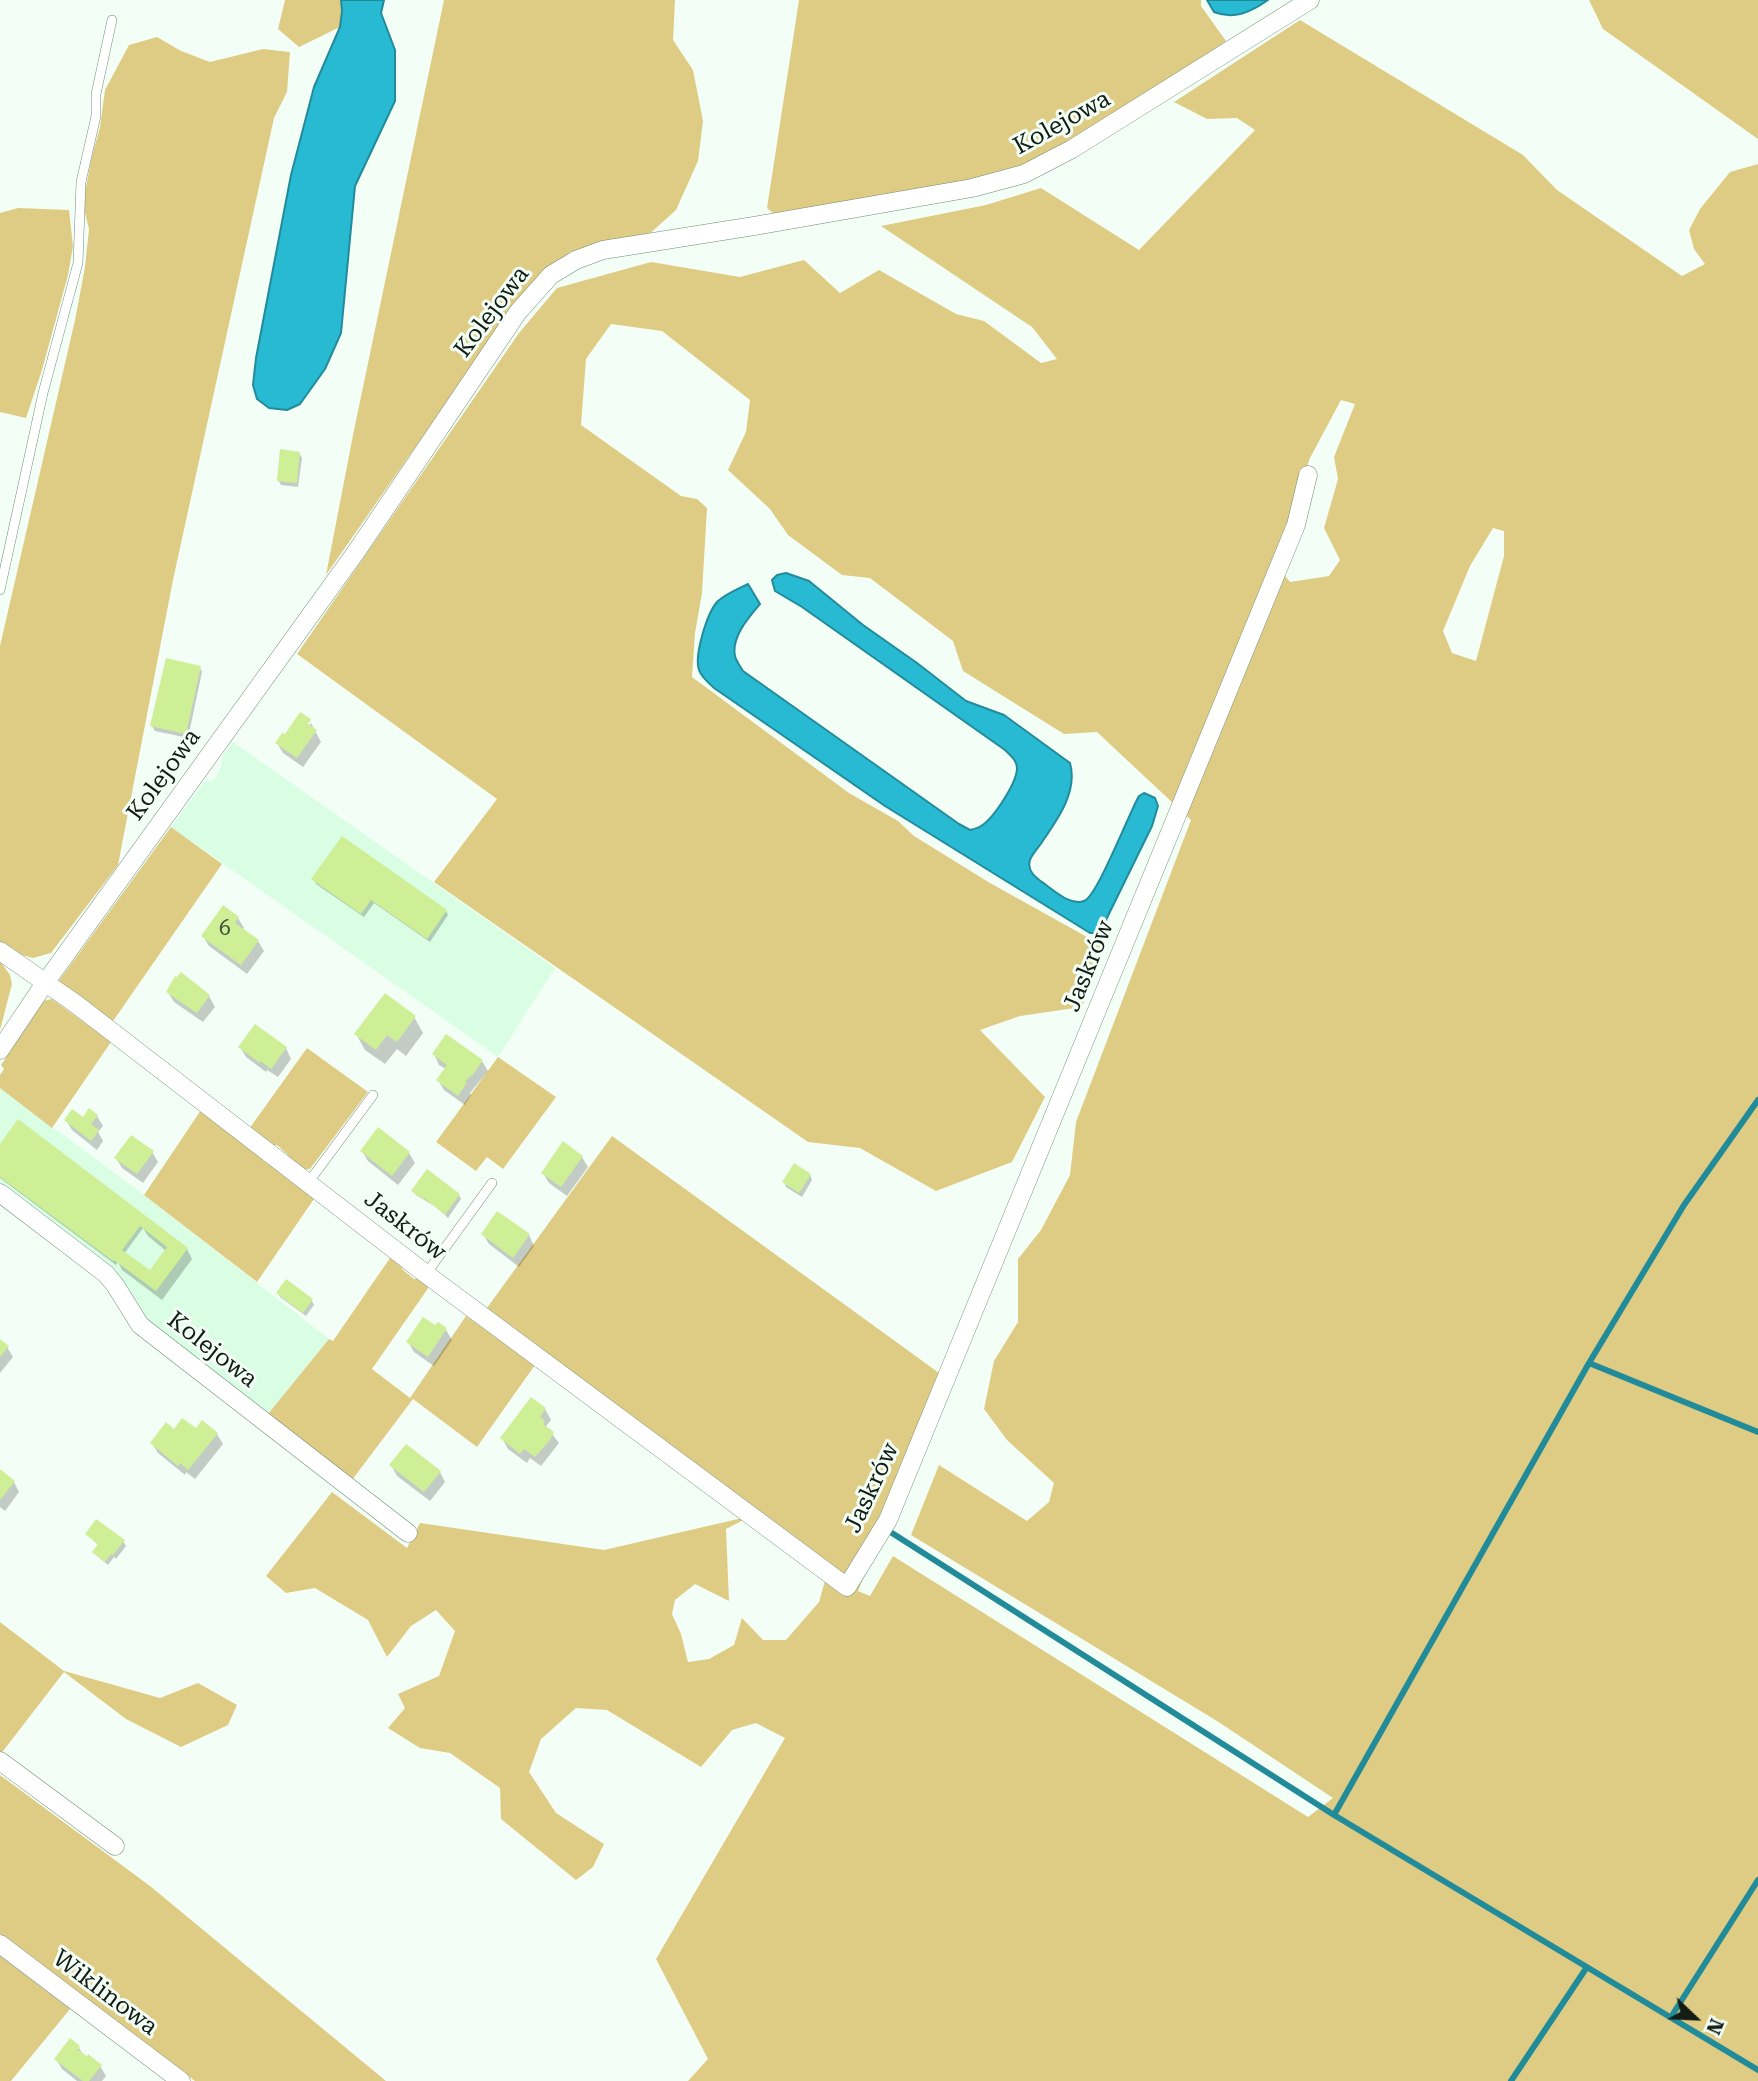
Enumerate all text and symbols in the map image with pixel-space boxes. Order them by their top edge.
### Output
street label: Kolejowa [1009,85,1115,161]
street label: Kolejowa [449,261,535,363]
street label: Kolejowa [121,724,207,826]
house number: 6 [219,916,231,942]
street label: Jaskrów [1058,916,1120,1016]
street label: Jaskrów [358,1185,452,1267]
street label: Kolejowa [161,1306,263,1394]
street label: Jaskrów [839,1438,905,1538]
street label: Wiklinowa [47,1944,163,2042]
north arrow [1660,1983,1730,2053]
text: N [1701,2015,1728,2038]

